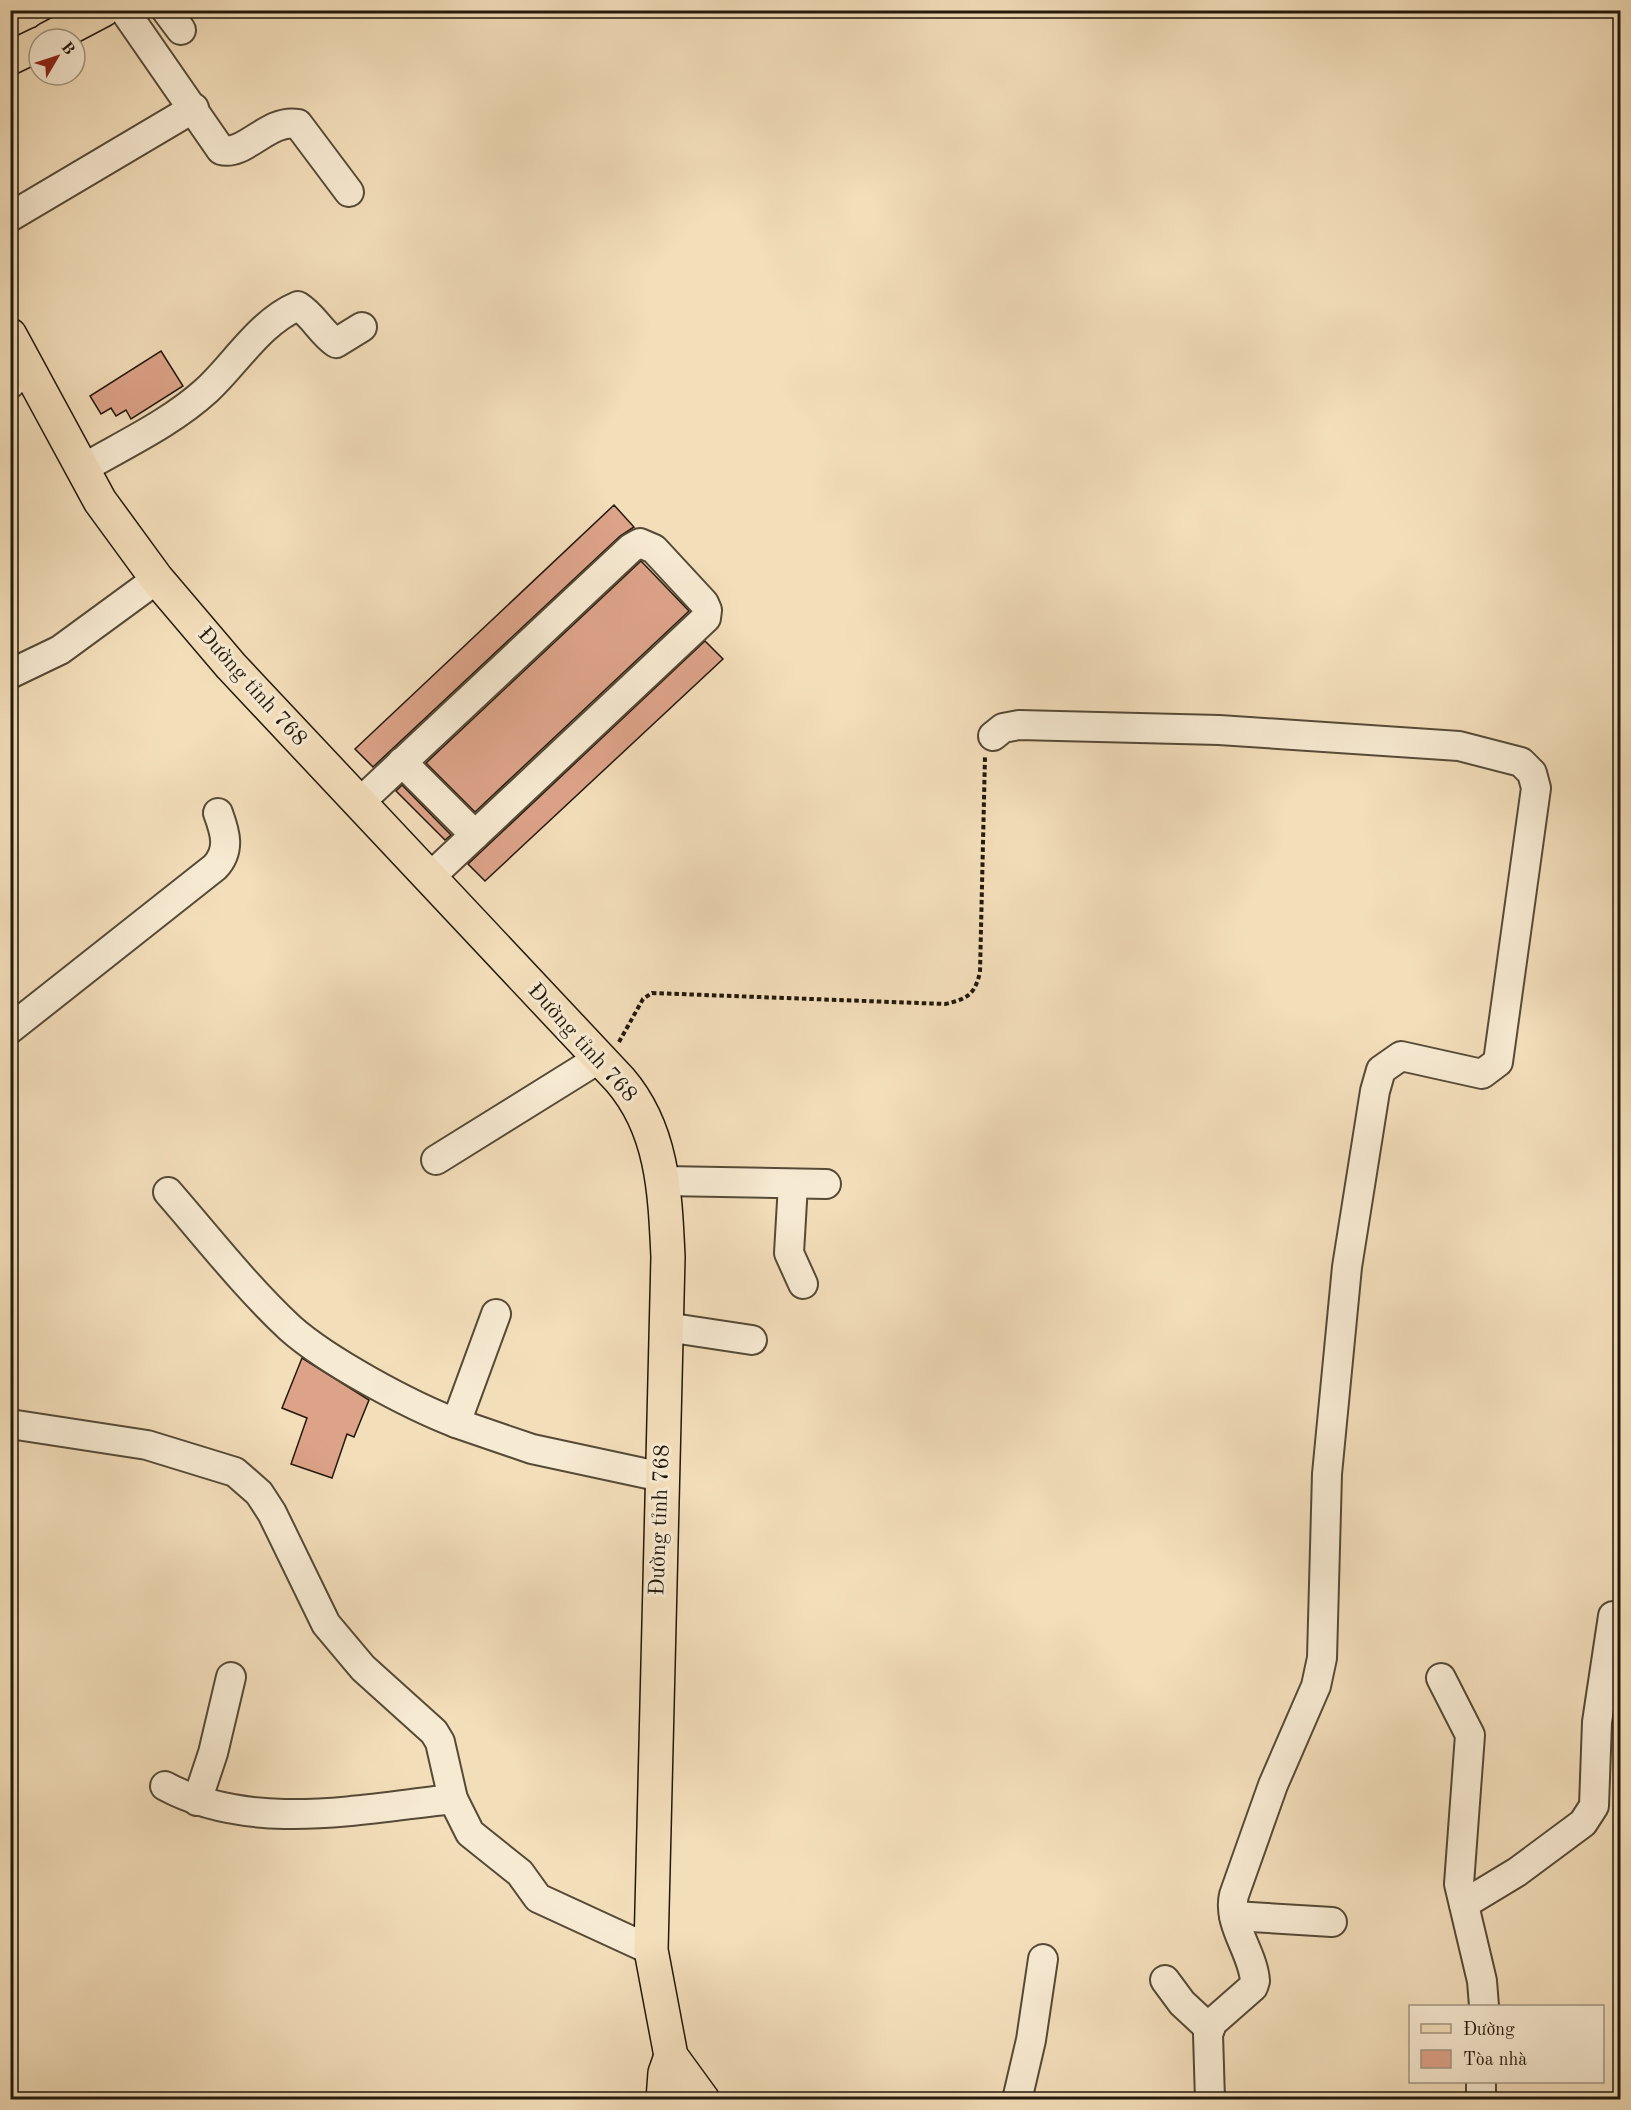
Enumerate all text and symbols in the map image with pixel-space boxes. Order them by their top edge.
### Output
north arrow [27,27,87,87]
text: B [57,39,77,58]
street label: Đường tỉnh 768 [193,623,311,751]
street label: Đường tỉnh 768 [523,979,641,1107]
street label: Đường tỉnh 768 [646,1444,674,1596]
legend [1409,2005,1604,2083]
text: Đường [1463,2021,1515,2039]
text: Tòa nhà [1463,2051,1527,2069]

